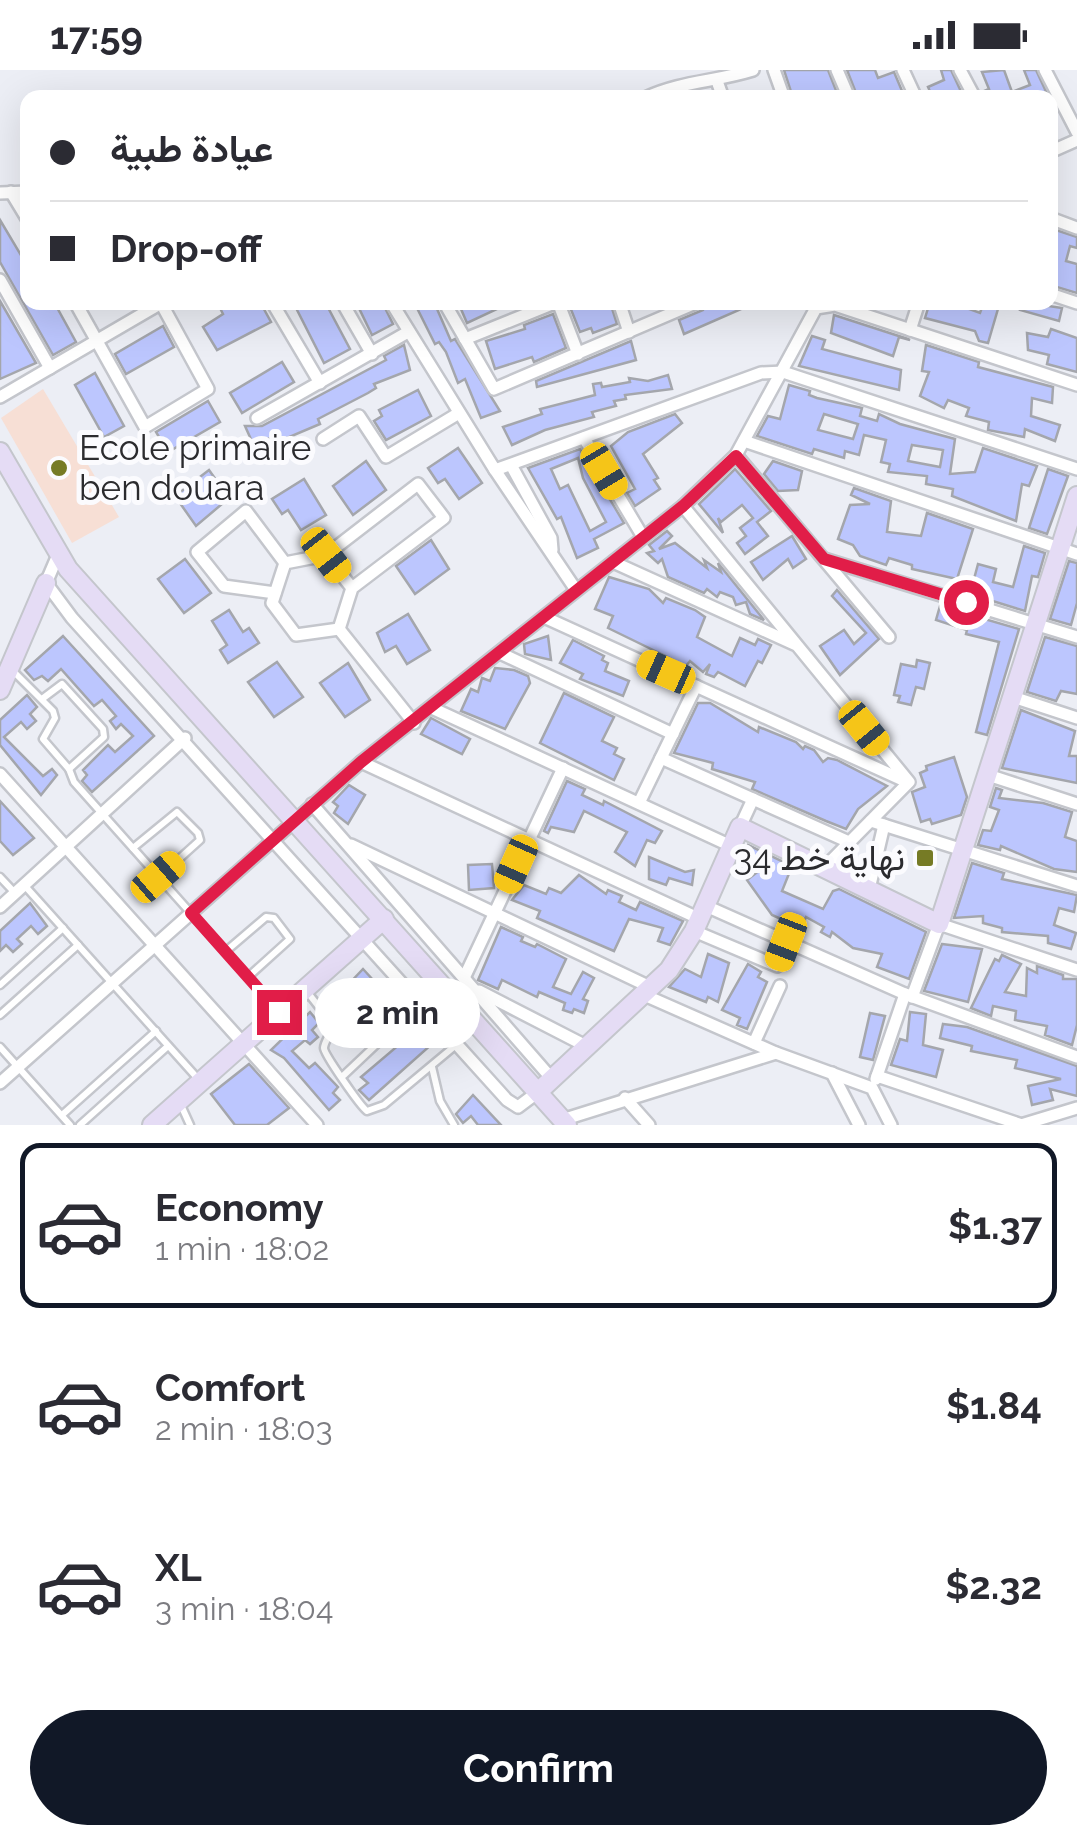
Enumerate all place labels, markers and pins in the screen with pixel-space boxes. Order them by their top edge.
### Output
place label: Ecole primaire ben douara [79,427,311,508]
marker: Ecole primaire ben douara [48,457,70,479]
place label: نهاية خط 34 [734,837,905,880]
marker: نهاية خط 34 [914,847,936,869]

